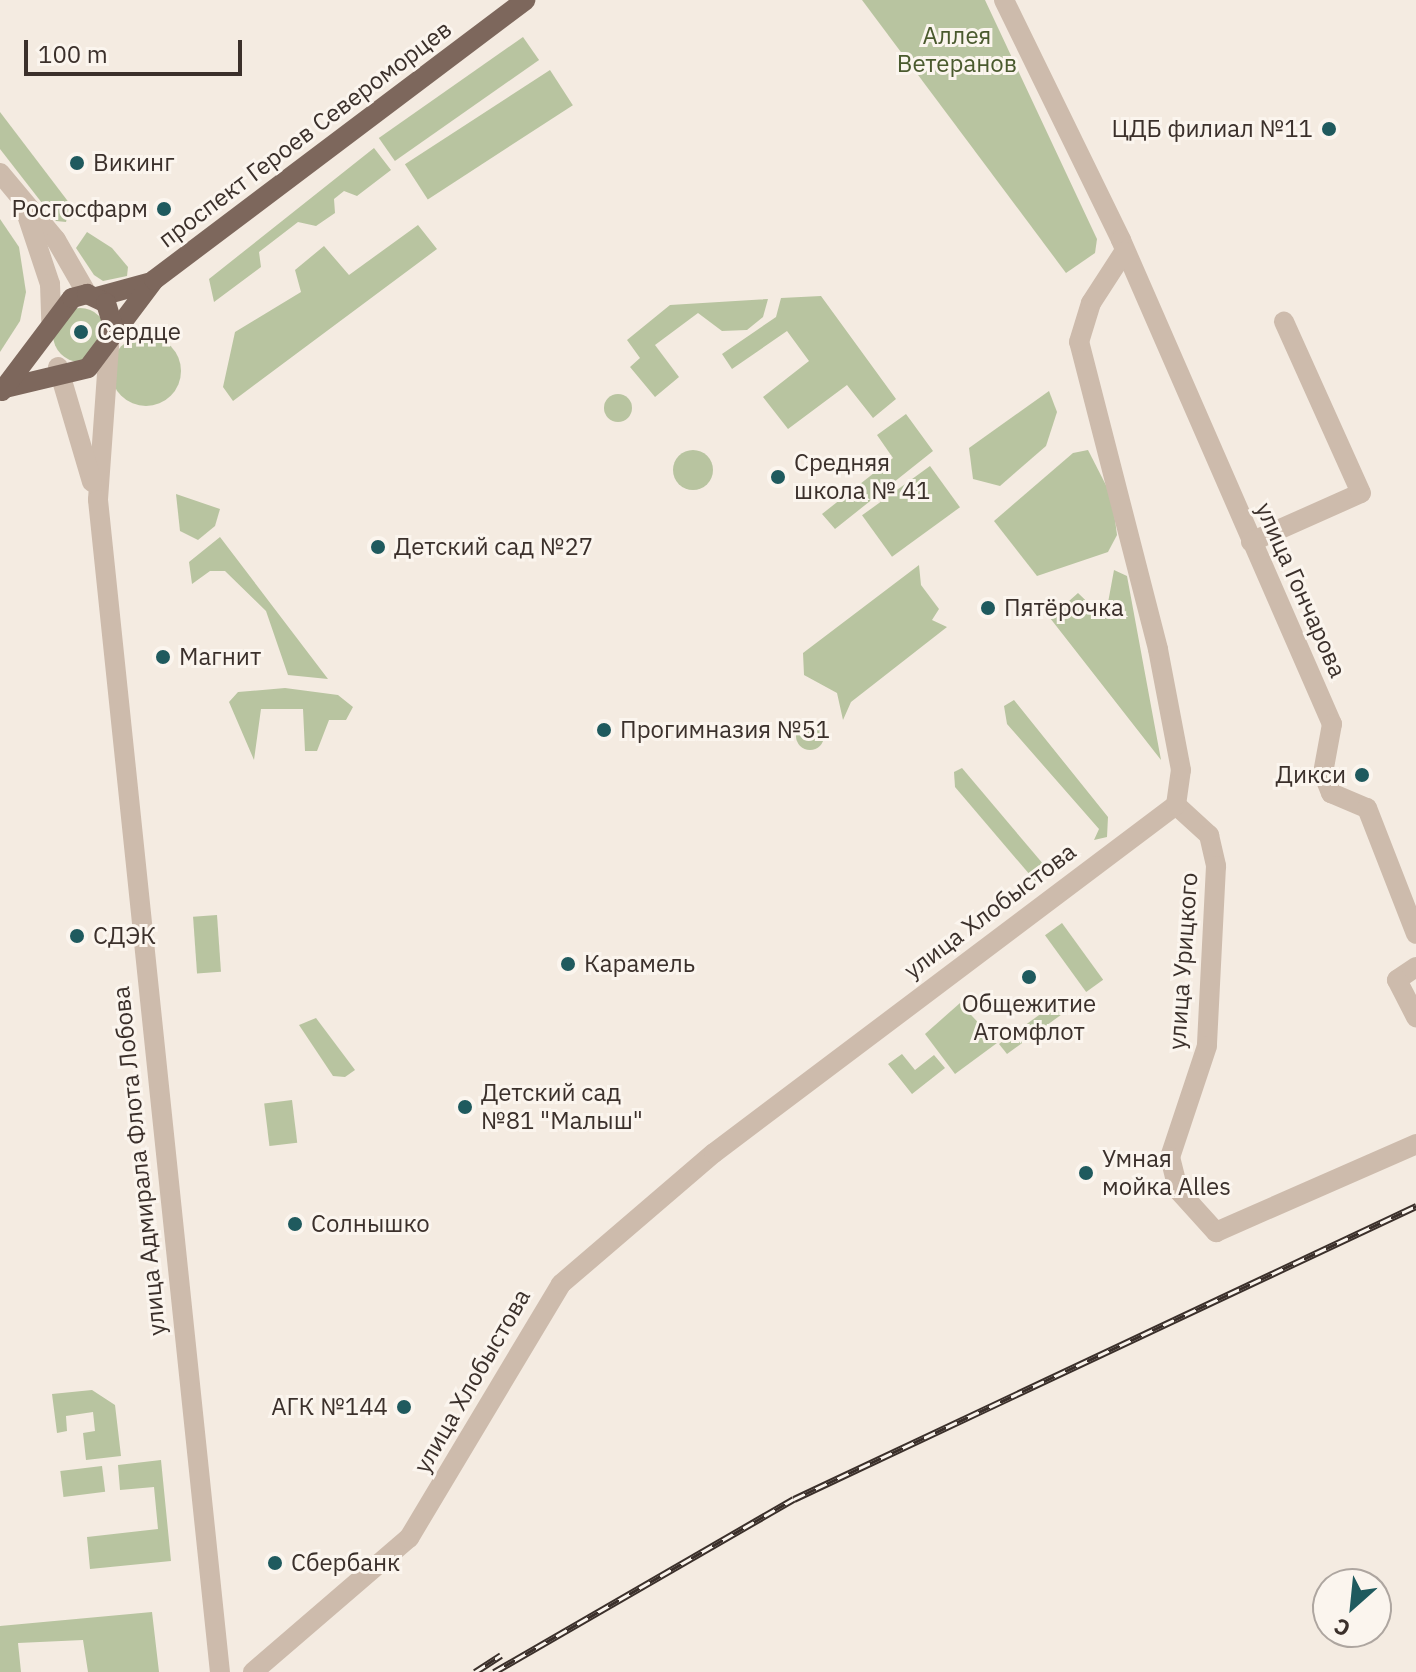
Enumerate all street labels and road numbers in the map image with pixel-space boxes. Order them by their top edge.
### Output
street label: проспект Героев Североморцев [153,14,457,254]
street label: улица Гончарова [1250,498,1352,682]
street label: улица Хлобыстова [898,837,1082,985]
street label: улица Урицкого [1162,871,1204,1051]
street label: улица Адмирала Флота Лобова [106,985,172,1337]
street label: улица Хлобыстова [408,1284,536,1478]

